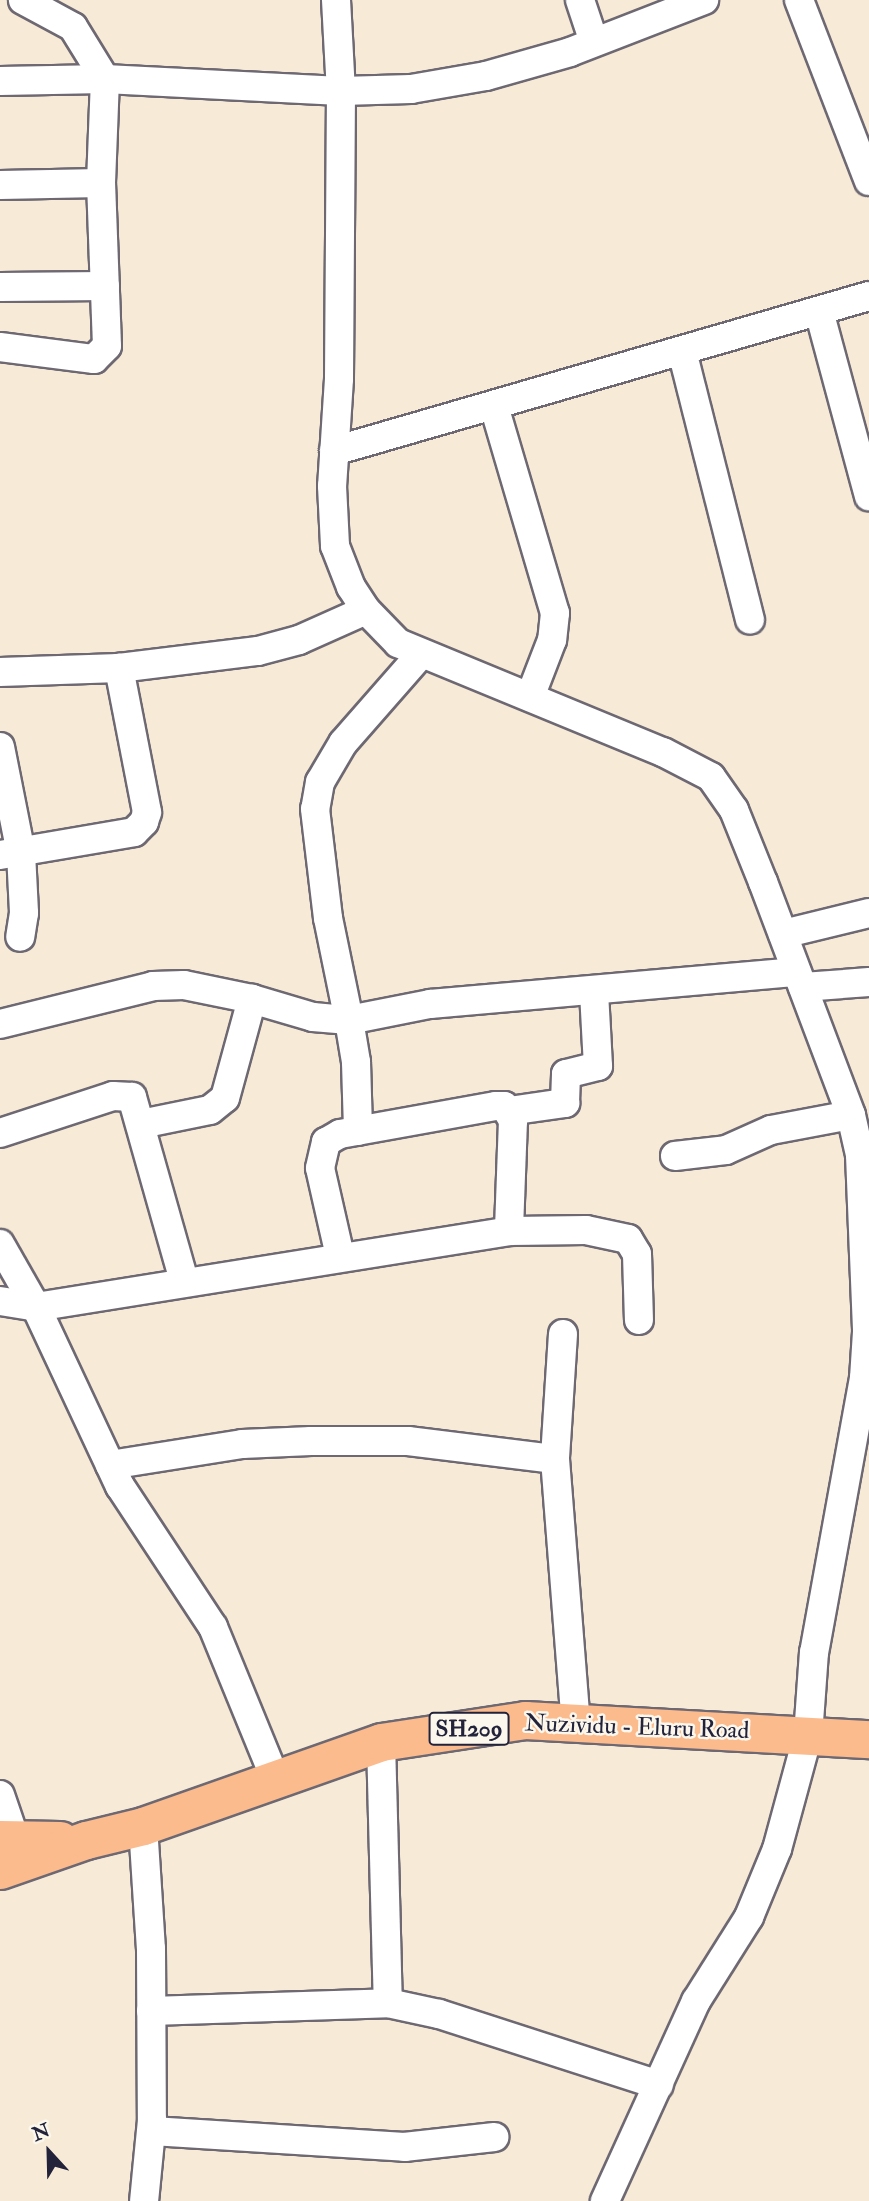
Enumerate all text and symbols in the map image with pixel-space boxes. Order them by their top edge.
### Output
street label: Nuzividu - Eluru Road [524,1709,750,1745]
road number: SH209 [427,1710,511,1748]
north arrow [14,2117,84,2187]
text: N [29,2118,54,2147]

